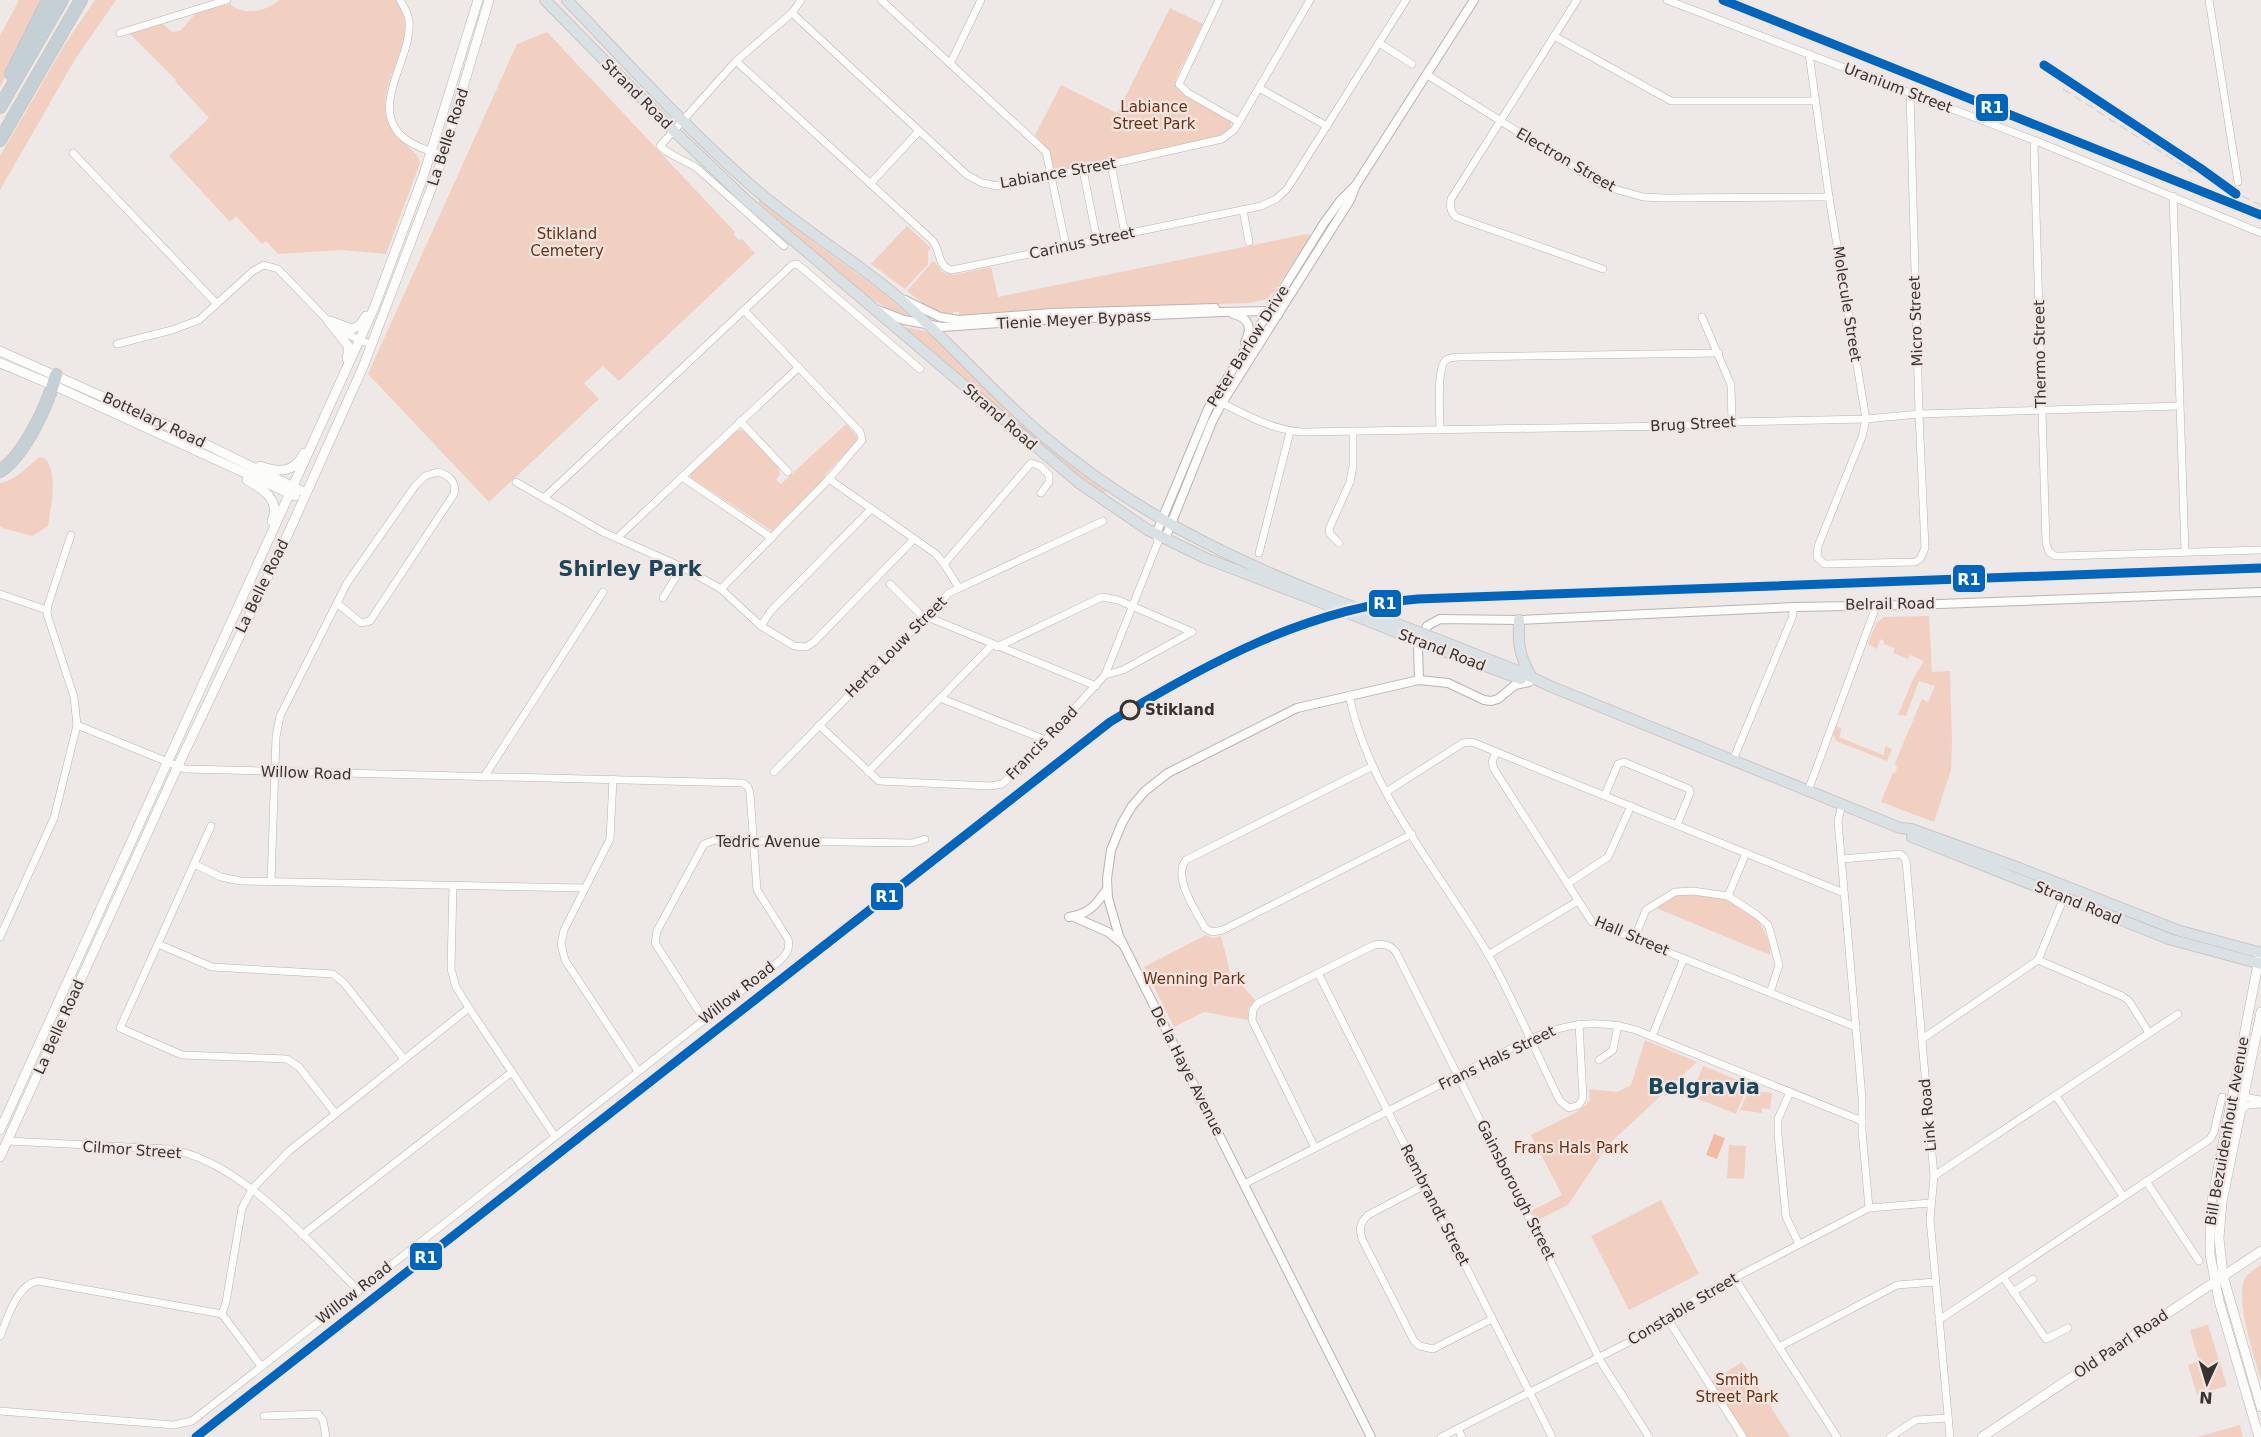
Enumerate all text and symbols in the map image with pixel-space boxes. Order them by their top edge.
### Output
street label: Strand Road [598,55,676,133]
street label: Uranium Street [1841,59,1955,117]
street label: La Belle Road [424,86,472,188]
line badge: R1 [1975,93,2009,122]
park label: Labiance Street Park [1113,98,1196,133]
text: R1 [1980,98,2004,117]
street label: Electron Street [1513,124,1619,196]
street label: Labiance Street [998,154,1118,192]
street label: Carinus Street [1028,223,1136,263]
park label: Stikland Cemetery [530,225,604,260]
street label: Molecule Street [1829,245,1865,363]
street label: Micro Street [1905,275,1927,367]
street label: Peter Barlow Drive [1203,282,1293,410]
street label: Thermo Street [2030,300,2050,409]
street label: Tienie Meyer Bypass [995,307,1152,333]
street label: Strand Road [959,380,1041,454]
street label: Bottelary Road [100,388,208,452]
street label: Brug Street [1650,413,1736,435]
street label: La Belle Road [232,536,292,636]
district label: Shirley Park [558,557,703,581]
line badge: R1 [1952,564,1986,593]
text: R1 [1957,570,1981,589]
line badge: R1 [1368,589,1402,618]
street label: Herta Louw Street [842,593,950,701]
text: R1 [1373,594,1397,613]
street label: Belrail Road [1845,594,1935,614]
street label: Strand Road [1396,625,1488,675]
marker: Stikland [1120,700,1140,720]
place label: Stikland [1145,701,1215,719]
street label: Francis Road [1003,703,1081,783]
street label: Willow Road [260,762,352,784]
street label: Tedric Avenue [715,833,820,851]
street label: Strand Road [2032,877,2124,929]
line badge: R1 [870,882,904,911]
text: R1 [875,887,899,906]
street label: Hall Street [1592,912,1672,960]
street label: Willow Road [696,958,778,1028]
park label: Wenning Park [1143,970,1246,988]
street label: La Belle Road [30,977,88,1077]
street label: De la Haye Avenue [1147,1003,1227,1139]
street label: Frans Hals Street [1436,1022,1558,1094]
street label: Bill Bezuidenhout Avenue [2202,1035,2252,1227]
district label: Belgravia [1648,1075,1760,1099]
street label: Link Road [1916,1078,1940,1152]
street label: Gainsborough Street [1473,1117,1559,1263]
street label: Cilmor Street [82,1138,182,1162]
park label: Frans Hals Park [1514,1139,1629,1157]
street label: Rembrandt Street [1397,1141,1473,1269]
line badge: R1 [409,1242,443,1271]
text: R1 [414,1248,438,1267]
street label: Willow Road [313,1258,395,1328]
street label: Constable Street [1625,1269,1741,1349]
street label: Old Paarl Road [2070,1306,2172,1382]
north arrow [2177,1353,2237,1413]
park label: Smith Street Park [1696,1371,1779,1406]
text: N [2199,1388,2213,1407]

